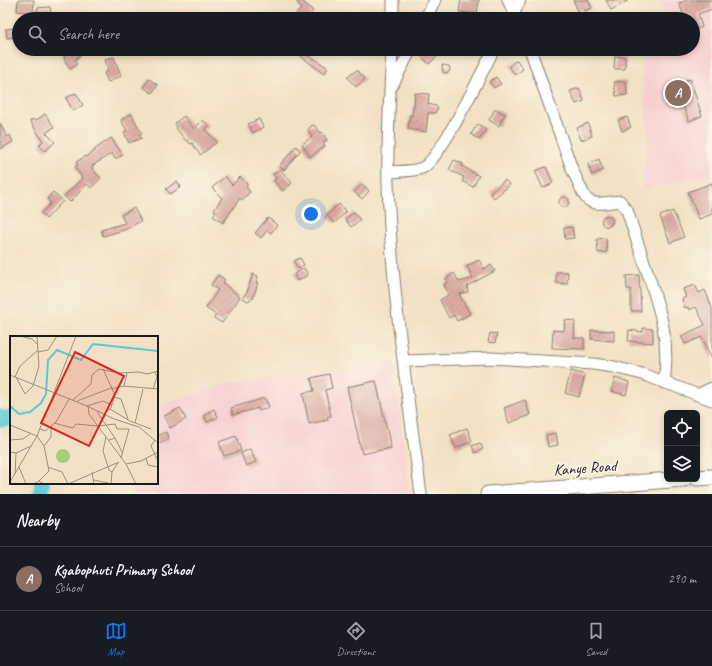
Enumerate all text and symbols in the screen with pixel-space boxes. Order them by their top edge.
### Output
search box [12,12,700,56]
icon: search [26,23,48,45]
text: Search here [58,25,119,44]
pin: A [665,78,691,108]
your location [301,204,321,224]
inset map [10,336,158,484]
map controls [664,410,700,482]
button: locate [664,410,700,446]
button: layers [664,446,700,482]
street label: Kanye Road [553,456,620,480]
text: Nearby [16,510,59,531]
text: Kgabophuti Primary School [54,561,193,580]
text: A [26,571,32,587]
text: 290 m [668,571,696,587]
text: School [54,580,82,596]
tab: Map [105,620,127,658]
tab: Directions [337,620,375,658]
tab: Saved [585,620,607,658]

